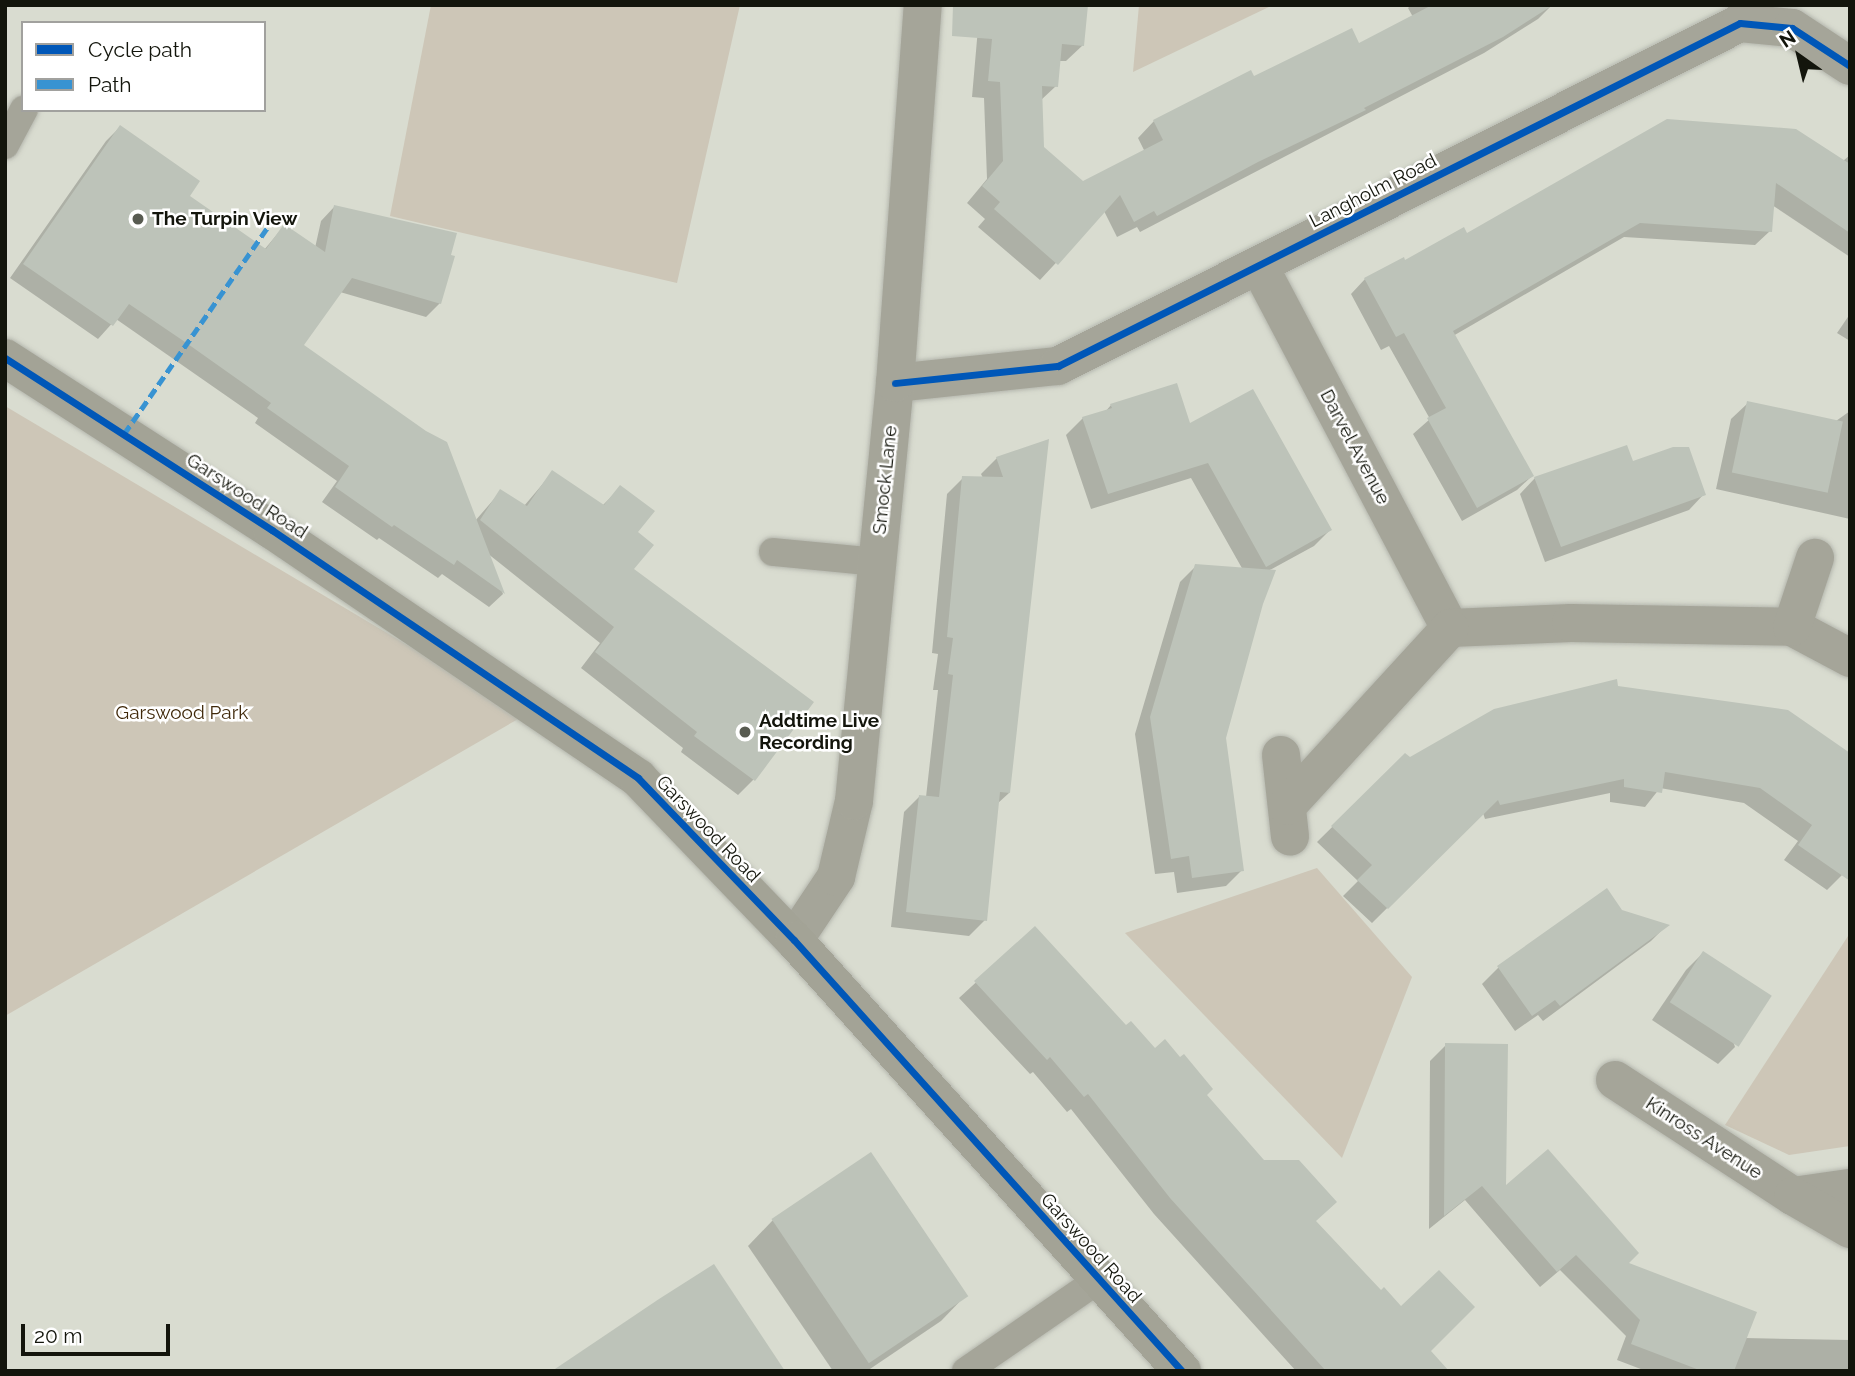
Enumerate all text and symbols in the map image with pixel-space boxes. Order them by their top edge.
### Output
legend [21,21,266,112]
north arrow [1764,21,1834,91]
text: N [1775,25,1799,52]
text: Cycle path [88,37,192,62]
text: Path [88,72,132,97]
street label: Langholm Road [1306,149,1440,233]
place label: The Turpin View [152,208,299,230]
marker: The Turpin View [130,211,146,227]
street label: Darvel Avenue [1315,385,1395,509]
street label: Smock Lane [868,424,902,536]
street label: Garswood Road [182,448,312,544]
park label: Garswood Park [116,702,248,724]
place label: Addtime Live Recording [759,710,879,754]
marker: Addtime Live Recording [737,724,753,740]
street label: Garswood Road [651,771,765,887]
street label: Kinross Avenue [1641,1092,1767,1184]
street label: Garswood Road [1036,1189,1146,1307]
scale bar [24,1310,173,1354]
text: 20 m [34,1323,82,1348]

